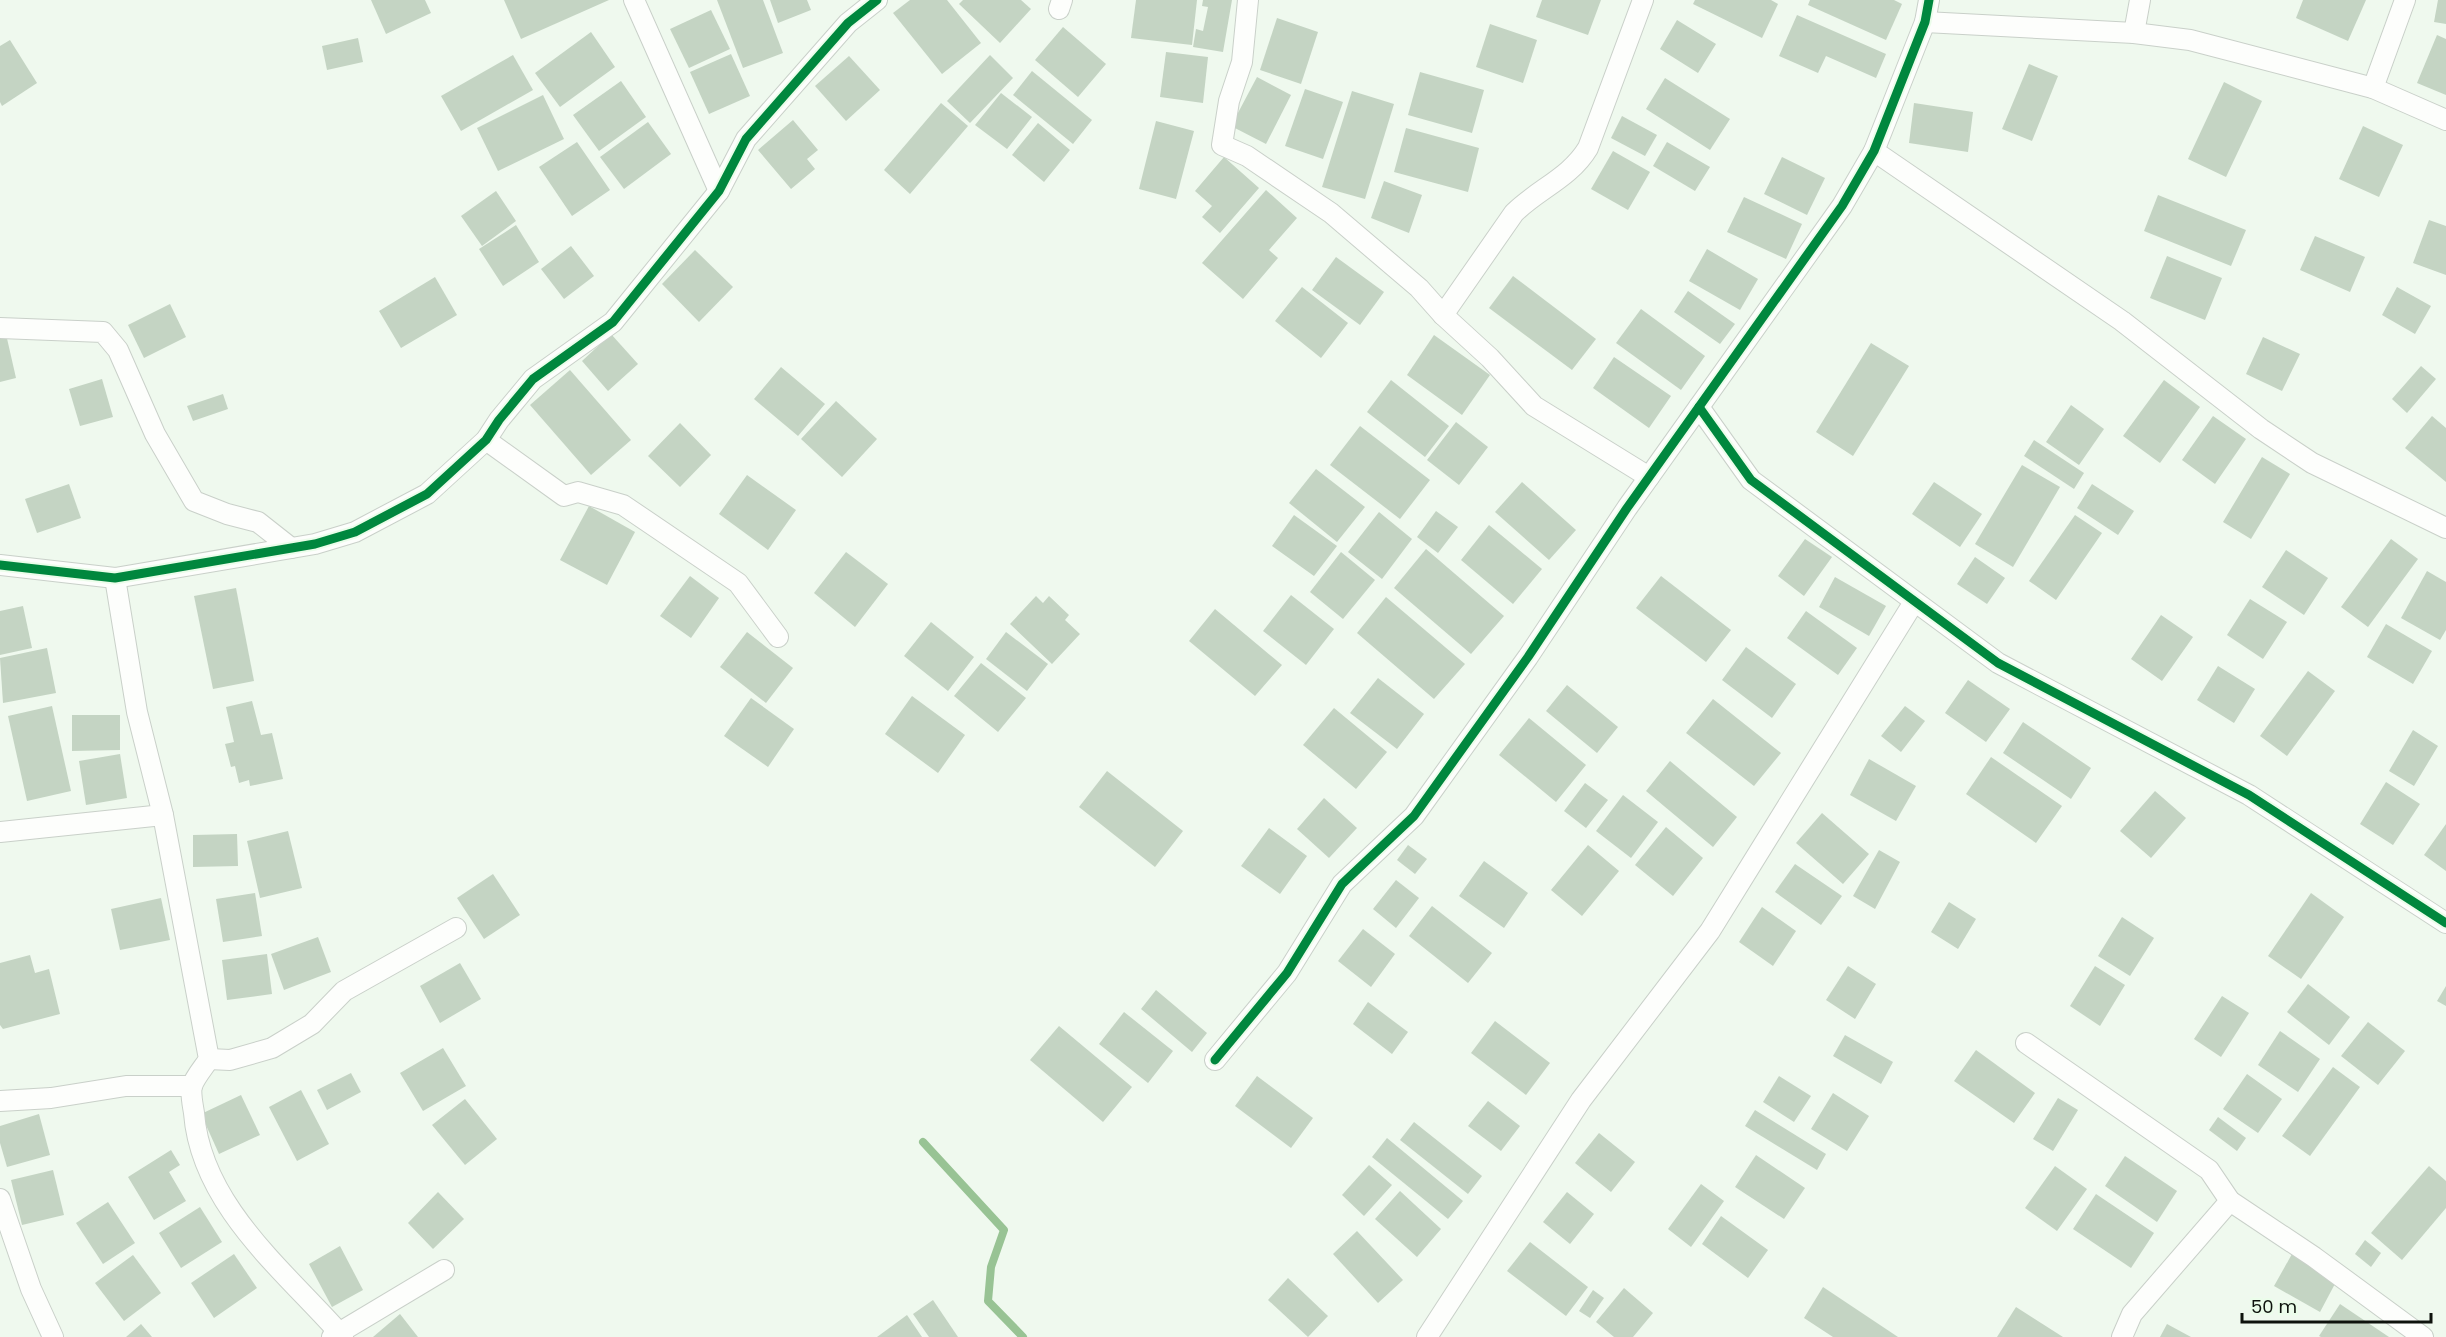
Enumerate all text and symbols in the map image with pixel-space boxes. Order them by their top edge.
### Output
scale bar [2242,1286,2431,1324]
text: 50 m [2251,1294,2297,1319]

